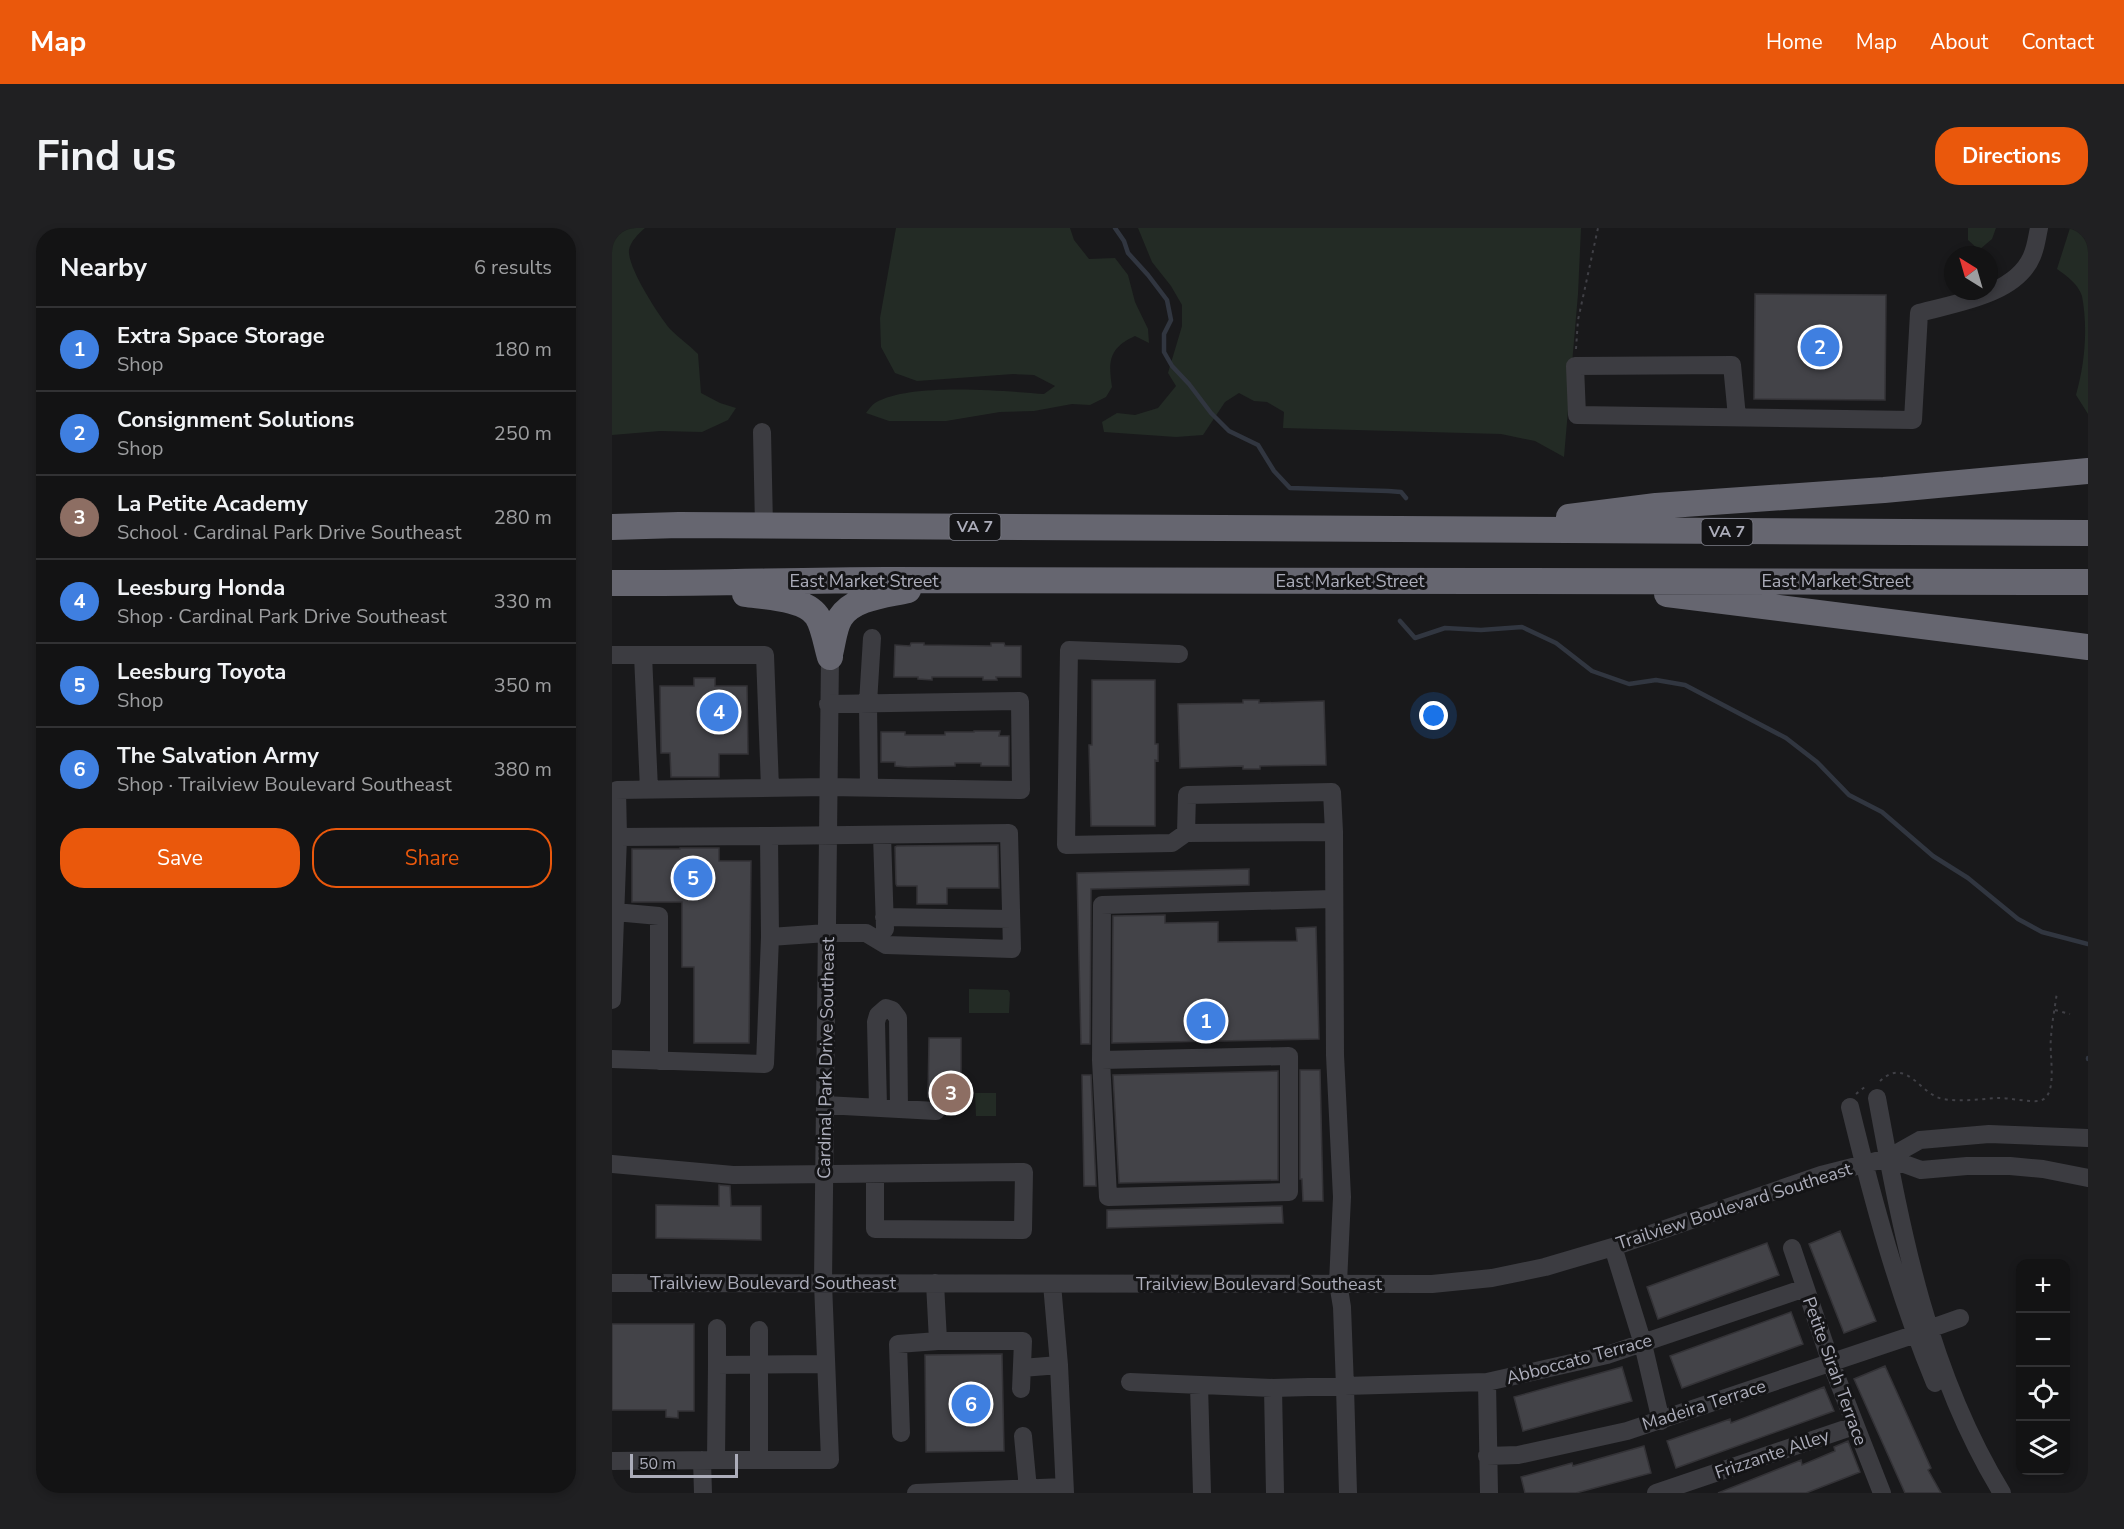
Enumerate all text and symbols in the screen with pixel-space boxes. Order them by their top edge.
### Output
text: Map [30,23,86,61]
text: Home [1766,28,1823,56]
text: Map [1856,28,1897,56]
text: About [1930,28,1988,56]
text: Contact [2021,28,2094,56]
button: Directions [1935,127,2088,185]
text: Find us [36,128,176,185]
north arrow [1944,246,1998,300]
text: Nearby [60,250,147,285]
text: 6 results [474,254,552,281]
text: Extra Space Storage [117,321,325,351]
pin: 2 [1800,324,1840,370]
text: 1 [74,336,86,363]
text: 180 m [494,336,552,363]
text: Shop [117,351,163,378]
text: Consignment Solutions [117,405,354,435]
text: 2 [74,420,86,447]
text: 250 m [494,420,552,447]
text: Shop [117,435,163,462]
text: La Petite Academy [117,489,308,519]
text: 3 [74,504,86,531]
text: 280 m [494,504,552,531]
road number: VA 7 [950,514,1000,540]
text: School · Cardinal Park Drive Southeast [117,519,461,546]
road number: VA 7 [1702,519,1752,545]
street label: East Market Street [789,569,939,593]
street label: East Market Street [1275,569,1425,593]
street label: East Market Street [1761,569,1911,593]
text: Leesburg Honda [117,573,285,603]
text: 4 [74,588,86,615]
text: 330 m [494,588,552,615]
text: Shop · Cardinal Park Drive Southeast [117,603,447,630]
text: Leesburg Toyota [117,657,286,687]
text: 5 [74,672,86,699]
text: 350 m [494,672,552,699]
text: Shop [117,687,163,714]
pin: 4 [700,690,738,734]
your location [1419,701,1448,730]
text: The Salvation Army [117,741,319,771]
text: 6 [74,756,86,783]
text: 380 m [494,756,552,783]
text: Shop · Trailview Boulevard Southeast [117,771,452,798]
button: Save [60,828,300,888]
button: Share [312,828,552,888]
pin: 5 [674,856,712,900]
street label: Cardinal Park Drive Southeast [812,936,840,1179]
pin: 1 [1186,998,1226,1044]
pin: 3 [932,1070,970,1116]
street label: Trailview Boulevard Southeast [1613,1156,1855,1255]
map controls [2016,1259,2070,1475]
button: + [2016,1259,2070,1313]
street label: Trailview Boulevard Southeast [650,1271,897,1295]
street label: Trailview Boulevard Southeast [1136,1272,1383,1296]
street label: Petite Sirah Terrace [1797,1293,1873,1449]
button: − [2016,1313,2070,1367]
street label: Abboccato Terrace [1503,1328,1655,1390]
button: locate [2016,1367,2070,1421]
street label: Madeira Terrace [1639,1374,1769,1436]
pin: 6 [952,1382,990,1426]
button: layers [2016,1421,2070,1475]
street label: Frizzante Alley [1712,1423,1833,1485]
scale bar [630,1451,738,1478]
text: 50 m [639,1453,676,1475]

